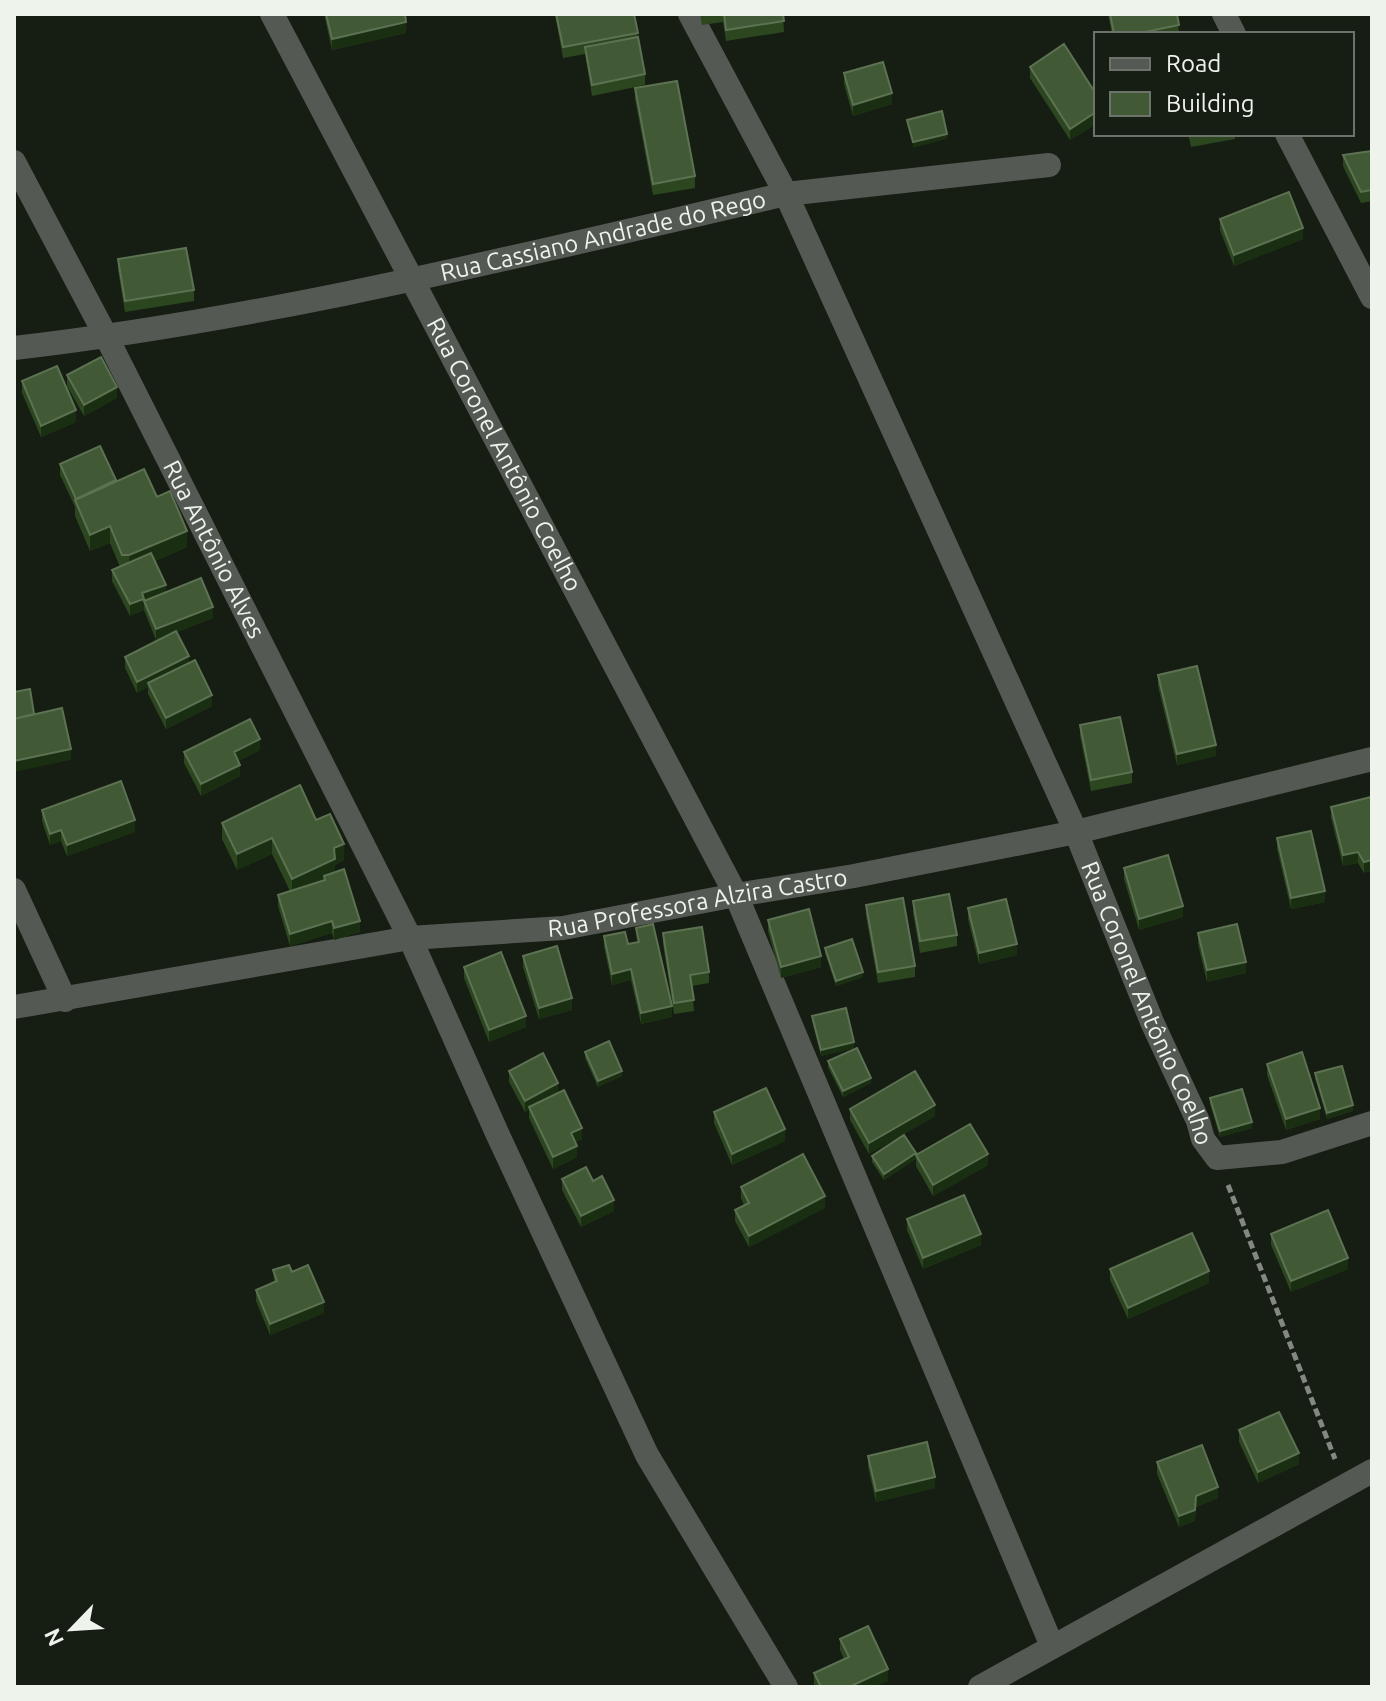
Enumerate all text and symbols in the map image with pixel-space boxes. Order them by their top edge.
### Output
legend [1094,32,1354,136]
text: Road [1166,50,1221,77]
text: Building [1166,90,1254,117]
street label: Rua Cassiano Andrade do Rego [438,185,768,286]
street label: Rua Coronel Antônio Coelho [421,313,588,596]
street label: Rua Antônio Alves [158,456,270,643]
street label: Rua Coronel Antônio Coelho [1076,857,1218,1148]
street label: Rua Professora Alzira Castro [547,863,849,942]
north arrow [32,1589,112,1669]
text: N [39,1625,68,1650]

